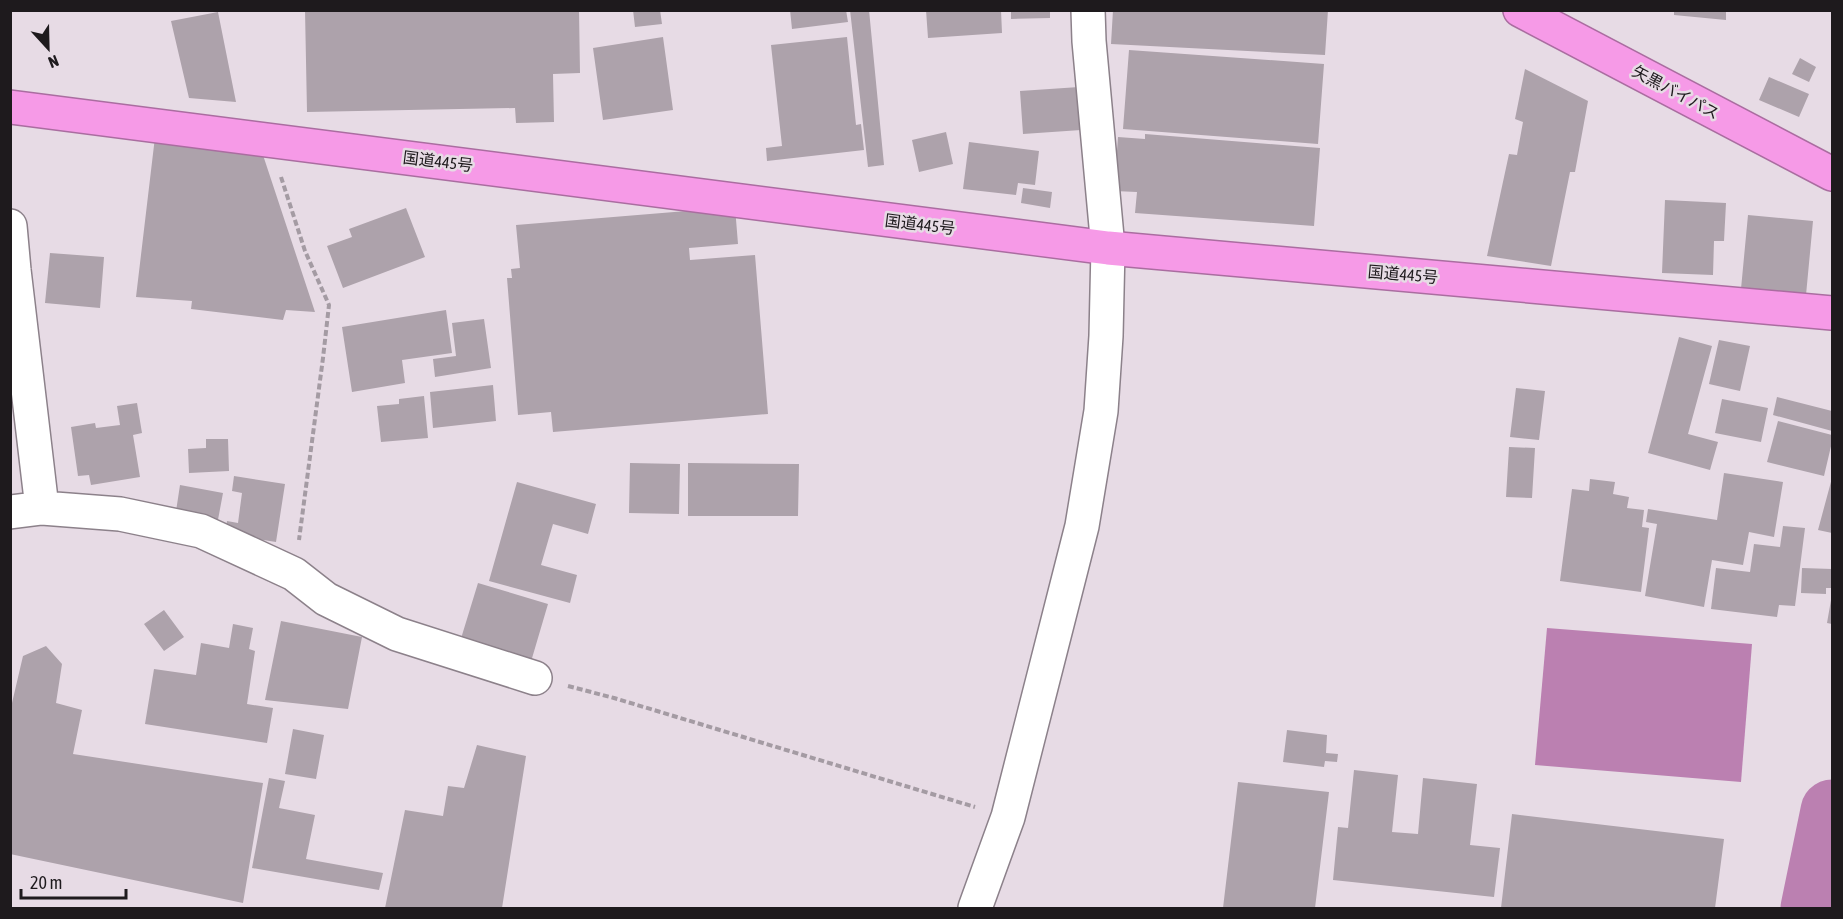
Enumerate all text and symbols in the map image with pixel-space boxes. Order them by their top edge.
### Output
north arrow [18,18,78,78]
text: N [46,52,61,72]
street label: 矢黒バイパス [1630,62,1722,122]
street label: 国道445号 [402,148,474,174]
street label: 国道445号 [884,211,956,237]
street label: 国道445号 [1367,262,1439,286]
scale bar [21,862,126,900]
text: 20 m [30,872,62,893]

